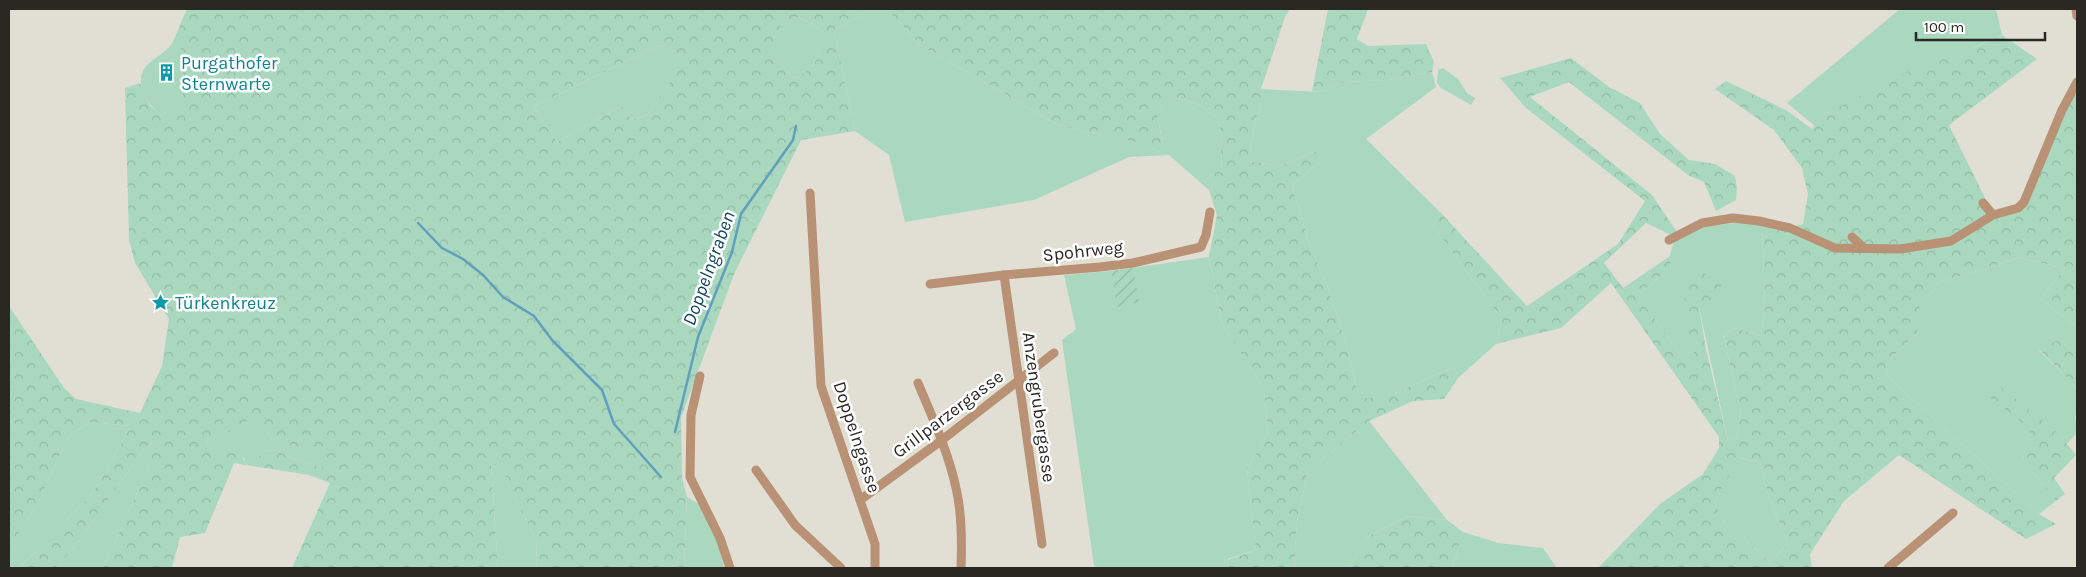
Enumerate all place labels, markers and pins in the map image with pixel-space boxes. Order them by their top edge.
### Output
place label: Purgathofer Sternwarte [181,52,278,95]
building icon: Purgathofer Sternwarte [157,63,177,83]
place label: Türkenkreuz [175,292,276,314]
place icon: Türkenkreuz [151,293,171,313]

